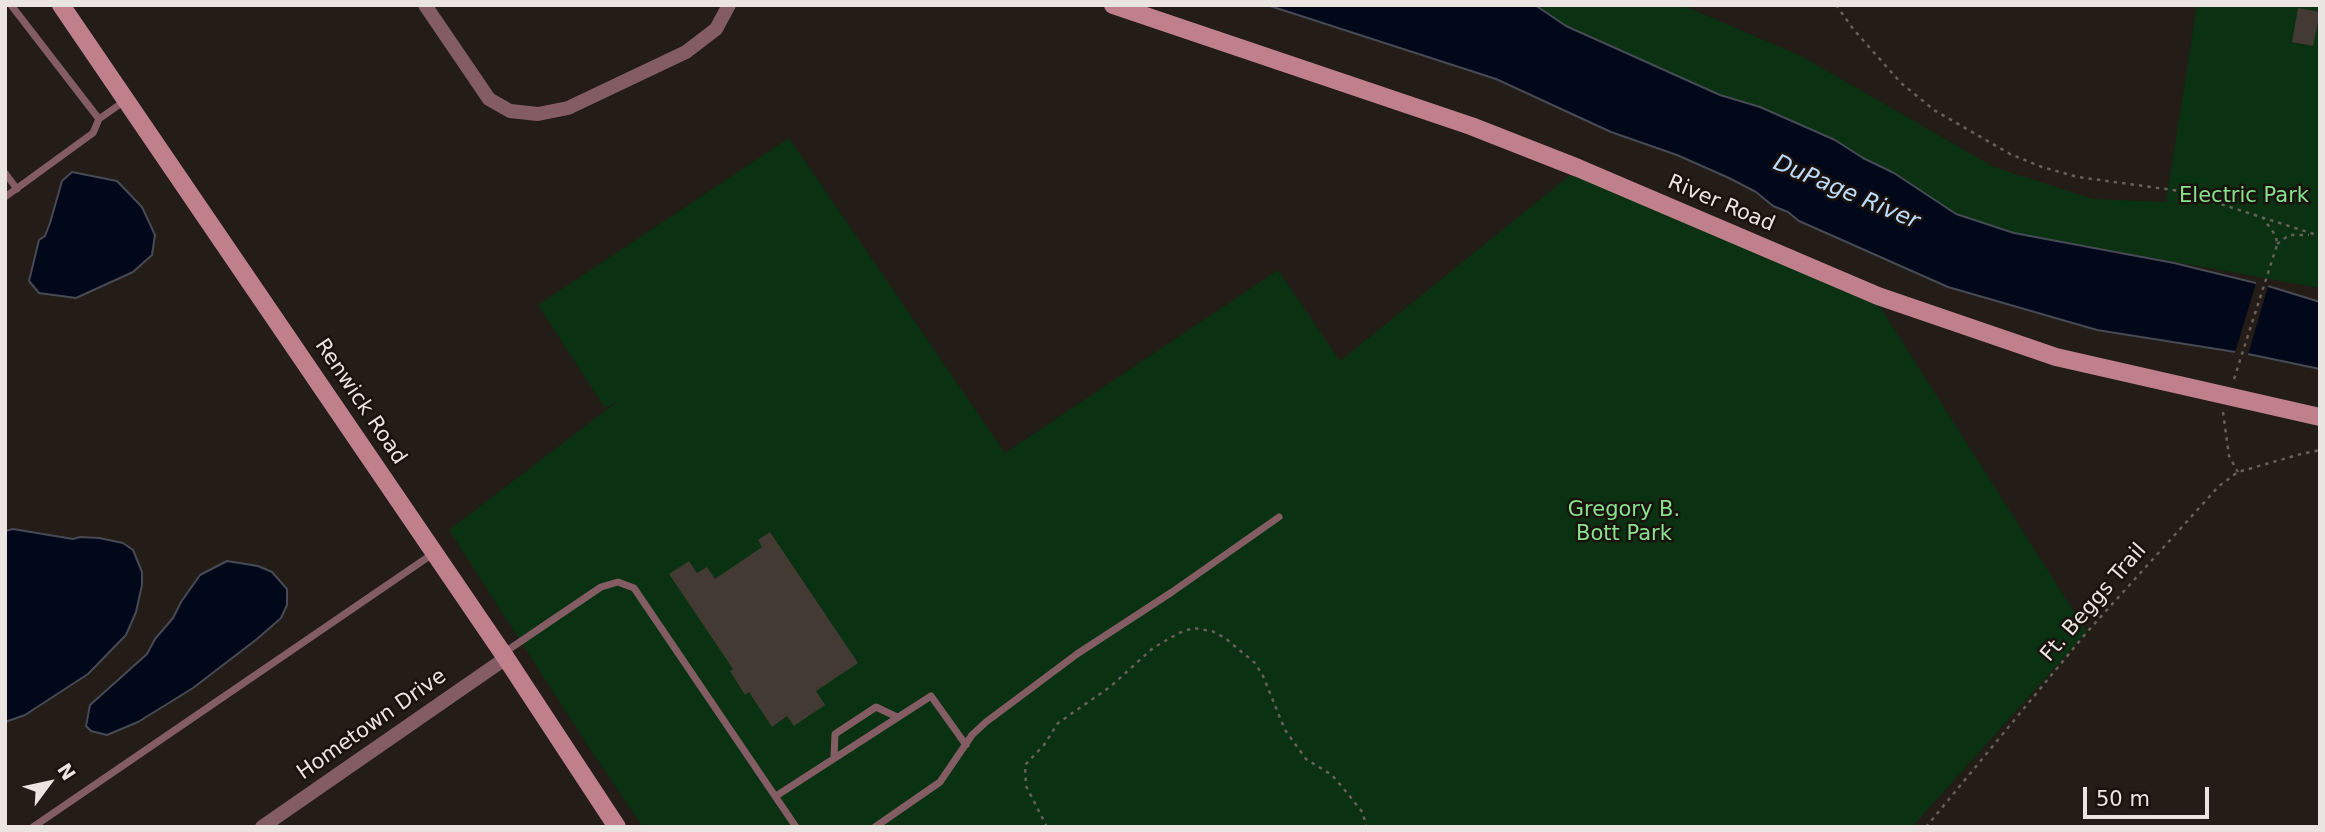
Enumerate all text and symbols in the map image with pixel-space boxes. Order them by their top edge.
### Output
water label: DuPage River [1769,150,1923,236]
street label: River Road [1664,170,1778,238]
park label: Electric Park [2179,184,2309,210]
street label: Renwick Road [309,334,411,470]
park label: Gregory B. Bott Park [1568,498,1680,548]
street label: Ft. Beggs Trail [2036,539,2152,667]
street label: Hometown Drive [293,664,451,786]
north arrow [14,748,84,818]
text: N [53,759,80,784]
scale bar [2087,772,2213,816]
text: 50 m [2096,787,2150,811]

